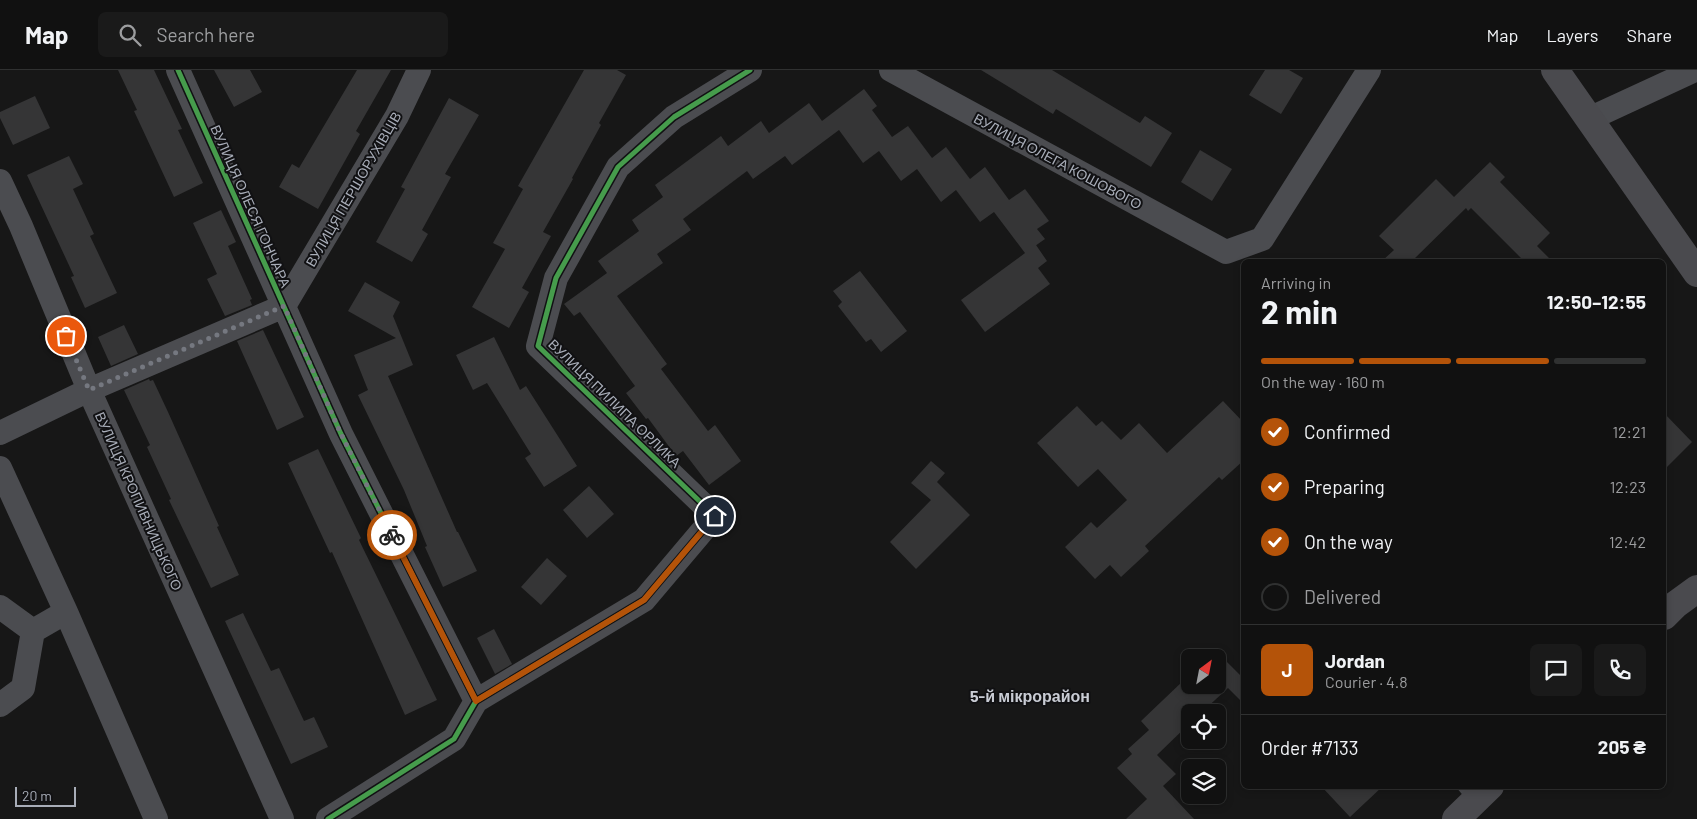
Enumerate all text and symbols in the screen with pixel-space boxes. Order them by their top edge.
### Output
search box [98,12,448,57]
text: Map [25,20,68,49]
icon: search [116,21,144,49]
text: Search here [156,23,255,46]
text: Map [1486,24,1518,46]
text: Layers [1546,24,1599,46]
text: Share [1627,24,1672,46]
street label: ВУЛИЦЯ ПЕРШОРУХІВЦІВ [302,108,404,270]
street label: ВУЛИЦЯ ОЛЕГА КОШОВОГО [971,109,1145,213]
street label: ВУЛИЦЯ ОЛЕСЯ ГОНЧАРА [207,122,295,291]
text: Arriving in [1261,273,1331,292]
text: 12:50–12:55 [1547,290,1646,313]
text: 2 min [1261,292,1338,330]
pin [45,315,87,357]
icon: bag [52,322,80,350]
street label: ВУЛИЦЯ ПИЛИПА ОРЛИКА [545,335,685,471]
text: On the way · 160 m [1261,372,1385,391]
street label: ВУЛИЦЯ КРОПИВНИЦЬКОГО [92,409,186,593]
icon: check [1261,418,1289,446]
text: Confirmed [1304,420,1391,443]
text: 12:21 [1612,422,1646,441]
icon: check [1261,473,1289,501]
text: Preparing [1304,475,1385,498]
text: 12:23 [1610,477,1646,496]
pin [694,495,736,537]
icon: home [701,502,729,530]
courier [367,510,417,560]
icon: bike [378,521,406,549]
icon: check [1261,528,1289,556]
text: On the way [1304,530,1393,553]
text: 12:42 [1609,532,1646,551]
text: Delivered [1304,585,1381,608]
button: chat [1530,644,1582,696]
button: phone [1594,644,1646,696]
north arrow [1181,649,1226,694]
map controls [1181,649,1226,804]
text: Jordan [1325,649,1385,672]
text: J [1281,658,1293,681]
text: Courier · 4.8 [1325,672,1408,691]
district label: 5-й мікрорайон [970,686,1090,705]
button: locate [1181,704,1226,749]
text: 205 ₴ [1598,735,1646,758]
text: Order #7133 [1261,736,1359,759]
button: layers [1181,759,1226,804]
scale bar [15,784,76,807]
text: 20 m [22,787,52,804]

